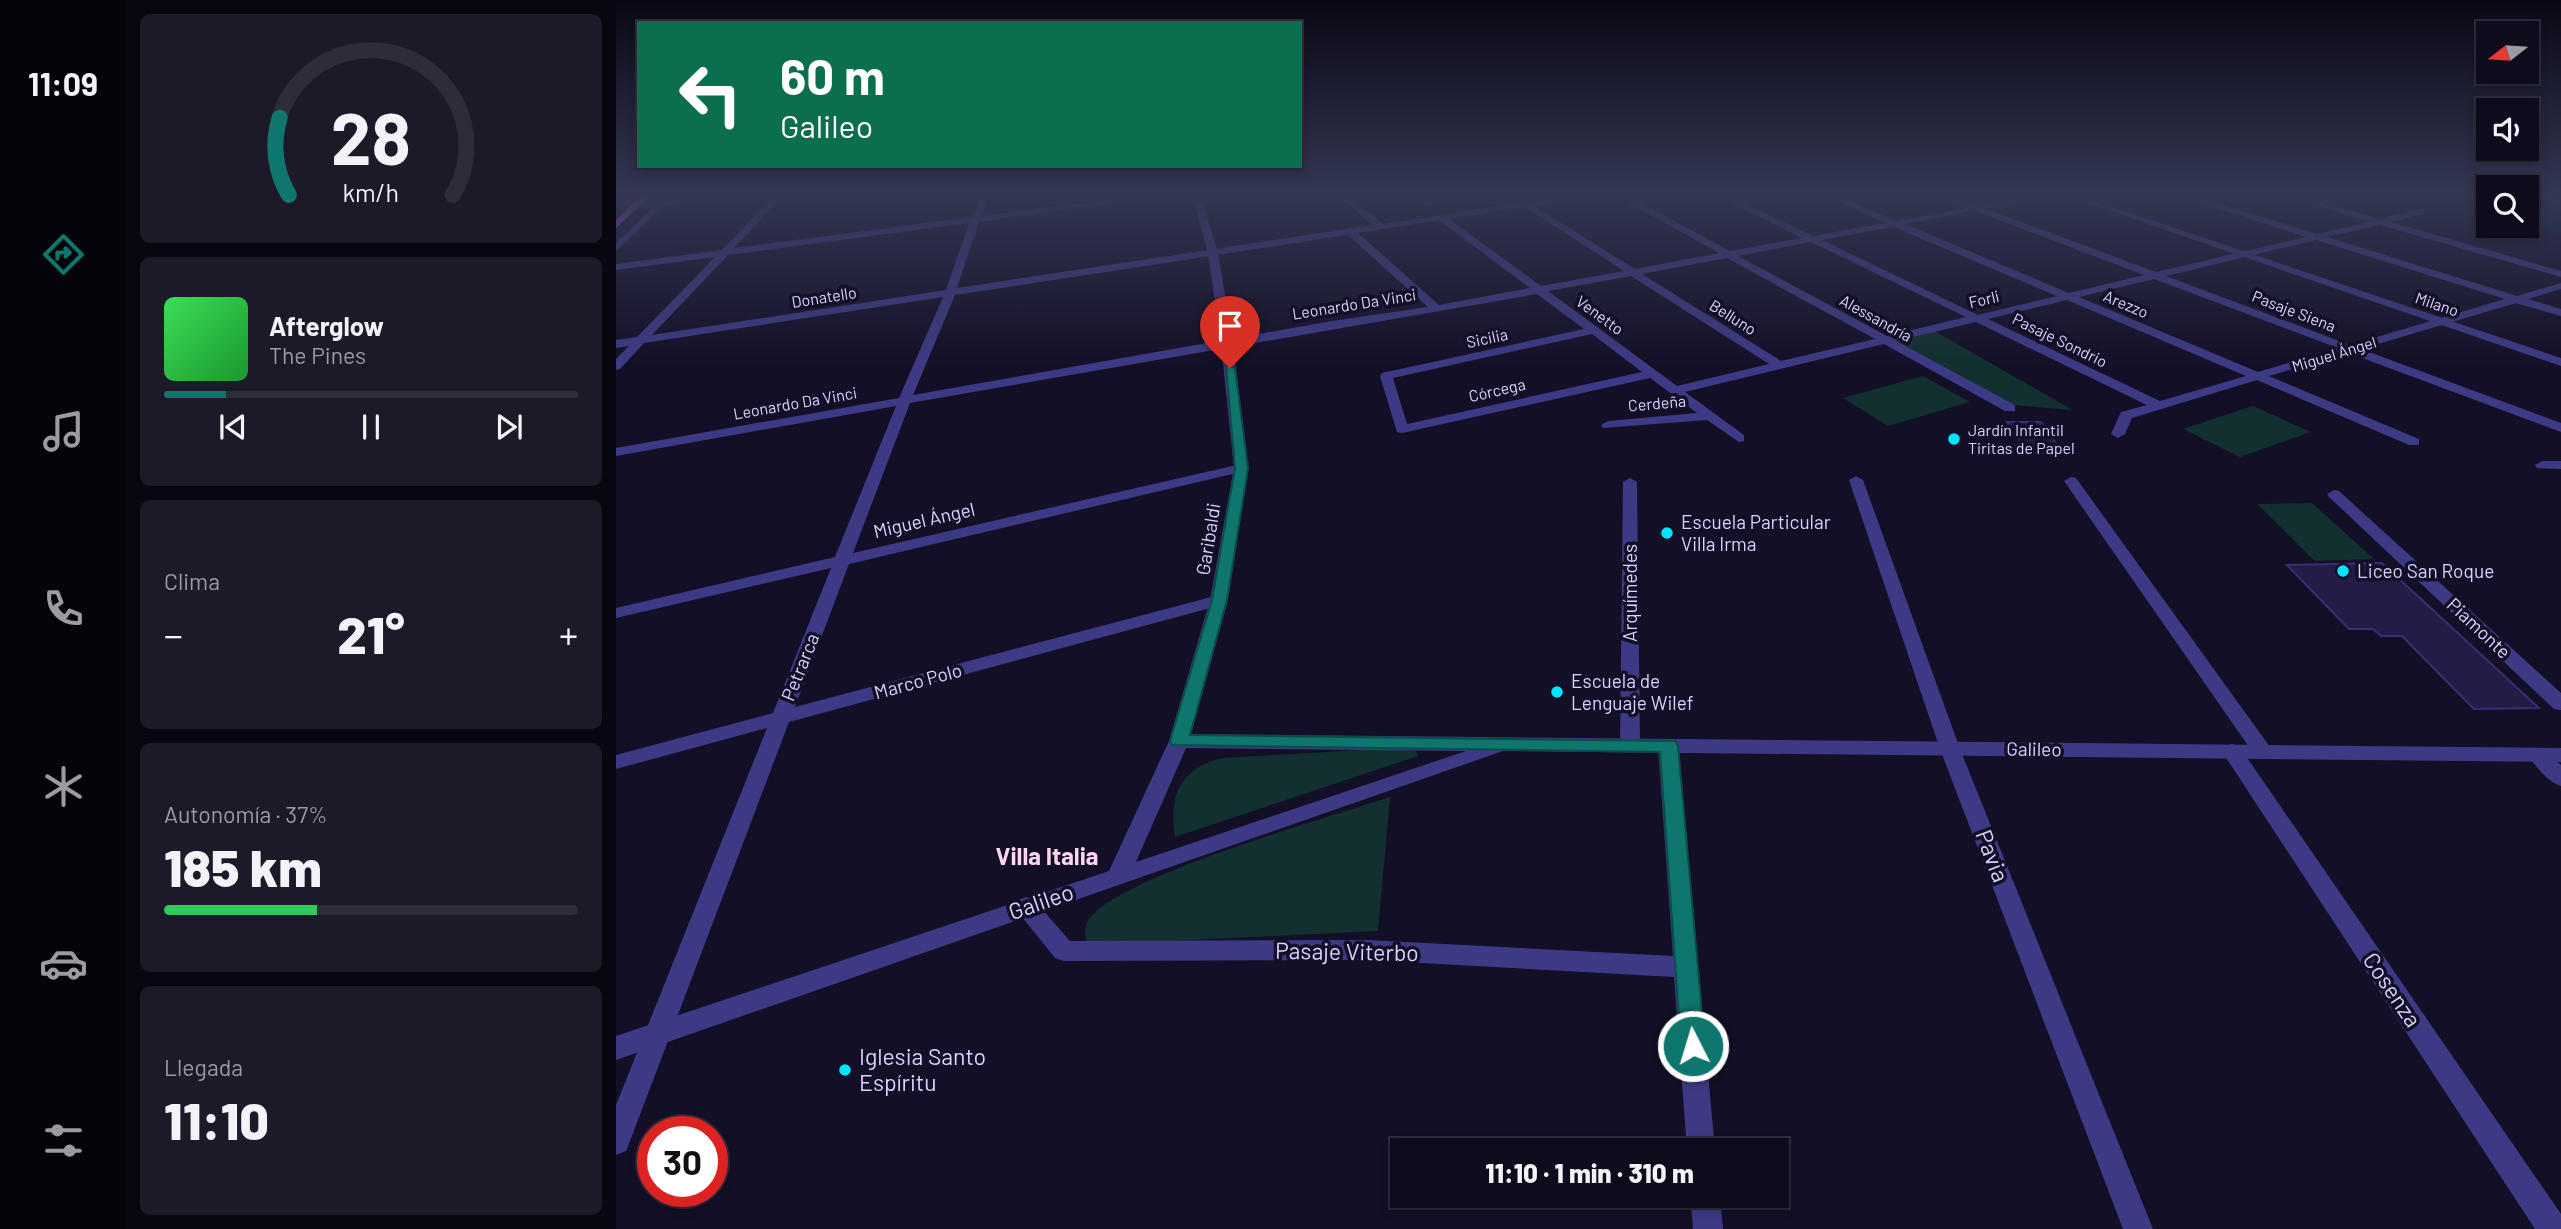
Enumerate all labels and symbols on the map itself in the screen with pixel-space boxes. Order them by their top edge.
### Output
north arrow [2476,21,2539,84]
street label: Donatello [790,282,858,311]
street label: Leonardo Da Vinci [1291,284,1417,323]
street label: Forli [1967,286,2001,311]
street label: Arezzo [2101,286,2152,321]
street label: Pasaje Siena [2250,286,2339,335]
street label: Milano [2413,287,2461,320]
street label: Alessandría [1837,290,1916,345]
street label: Venetto [1573,291,1628,338]
street label: Belluno [1706,295,1760,338]
pin [1200,296,1260,368]
street label: Pasaje Sondrio [2010,308,2111,371]
street label: Sicilia [1464,324,1509,351]
street label: Miguel Ángel [2289,332,2378,375]
street label: Córcega [1467,374,1527,405]
street label: Leonardo Da Vinci [732,382,858,423]
street label: Cerdeña [1627,391,1687,414]
place label: Jardín Infantil Tiritas de Papel [1968,420,2075,457]
marker: Jardín Infantil Tiritas de Papel [1946,431,1962,447]
street label: Miguel Ángel [871,497,977,542]
street label: Garibaldi [1190,501,1225,577]
place label: Escuela Particular Villa Irma [1681,510,1831,555]
marker: Escuela Particular Villa Irma [1659,525,1675,541]
street label: Arquímedes [1618,544,1641,642]
place label: Liceo San Roque [2357,559,2494,582]
marker: Liceo San Roque [2335,563,2351,579]
street label: Piamonte [2443,592,2516,663]
street label: Petrarca [776,630,823,704]
street label: Marco Polo [871,658,964,703]
place label: Escuela de Lenguaje Wilef [1571,669,1693,714]
marker: Escuela de Lenguaje Wilef [1549,684,1565,700]
street label: Galileo [2006,737,2062,760]
street label: Pavia [1970,826,2016,886]
district label: Villa Italia [996,841,1098,870]
street label: Galileo [1004,877,1077,925]
street label: Pasaje Viterbo [1275,936,1419,966]
street label: Cosenza [2358,947,2428,1032]
position arrow [1656,1009,1730,1083]
place label: Iglesia Santo Espíritu [859,1042,986,1096]
marker: Iglesia Santo Espíritu [837,1062,853,1078]
speed limit sign: 30 [637,1116,728,1207]

